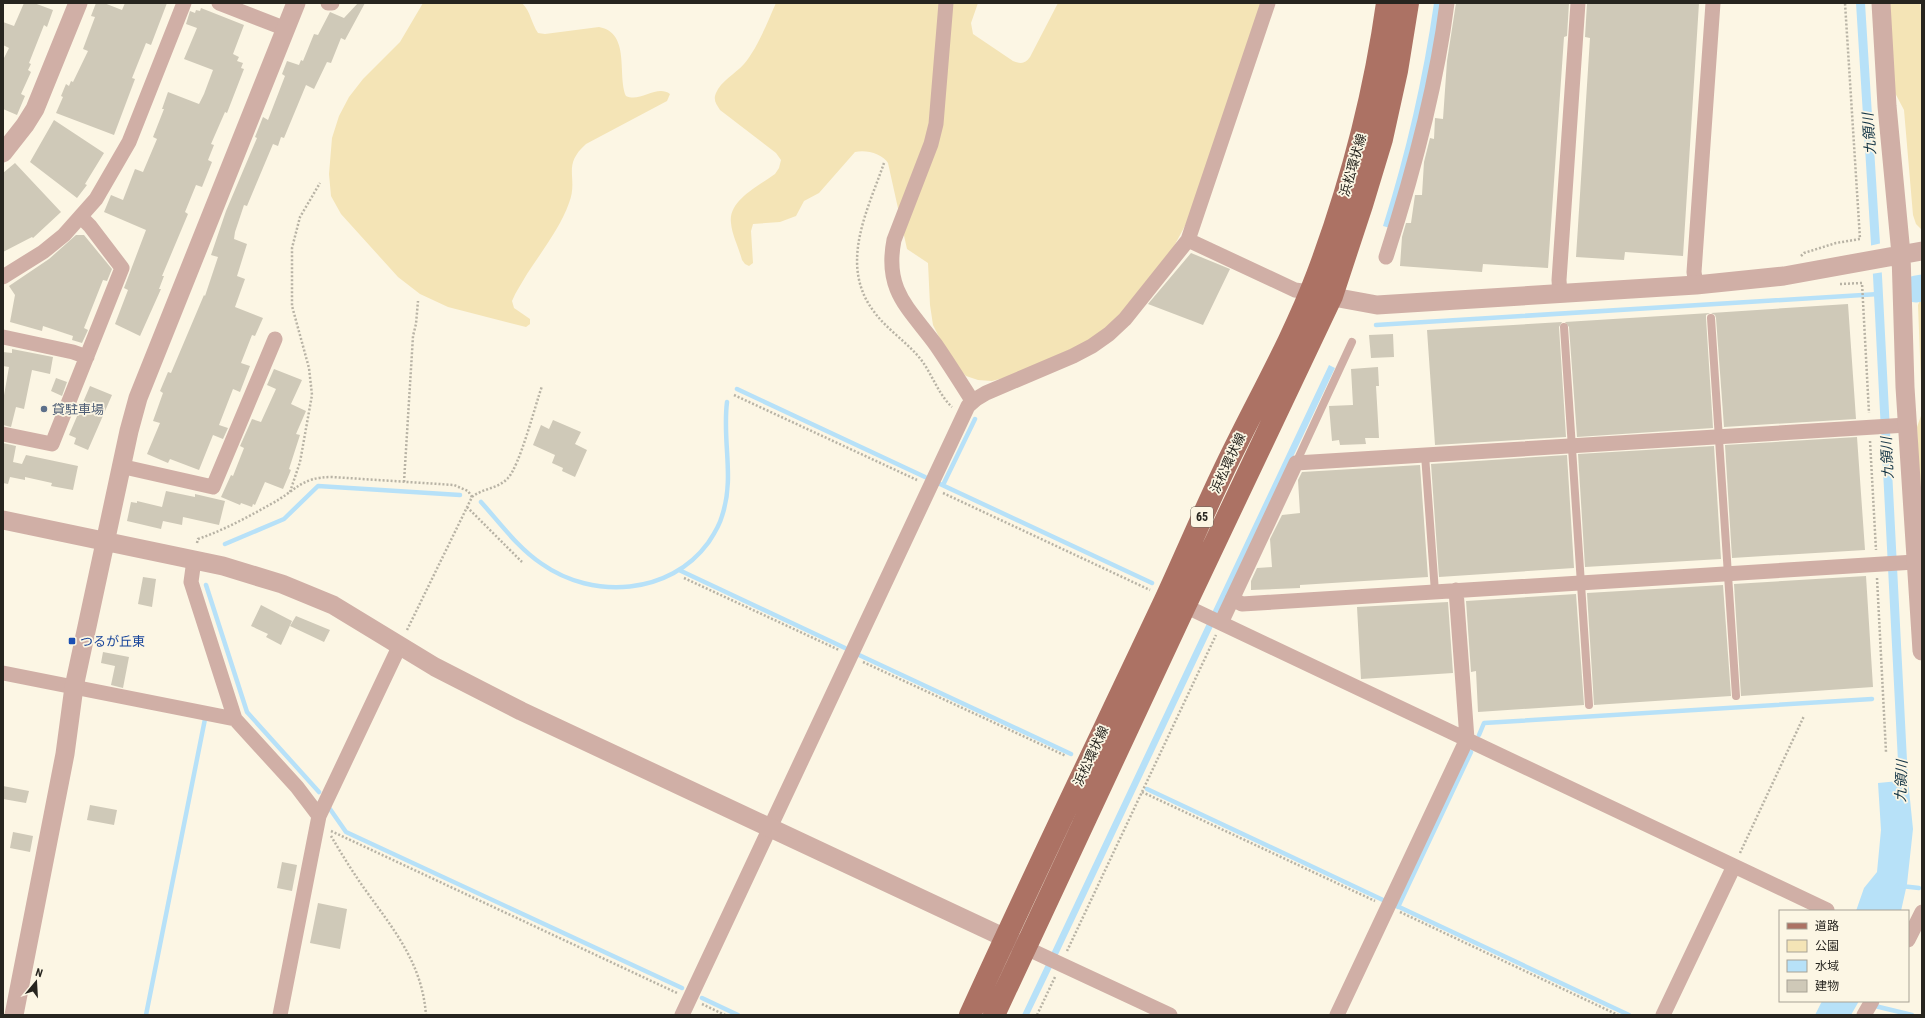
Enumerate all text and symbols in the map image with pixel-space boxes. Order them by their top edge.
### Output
water label: 九領川 [1859,110,1878,156]
street label: 浜松環状線 [1337,132,1369,198]
place label: 貸駐車場 [52,402,104,417]
marker: 貸駐車場 [39,404,49,414]
street label: 浜松環状線 [1207,430,1249,496]
water label: 九領川 [1878,435,1896,479]
road number: 65 [1191,507,1213,527]
place label: つるが丘東 [80,634,145,649]
marker: つるが丘東 [67,636,77,646]
street label: 浜松環状線 [1070,723,1112,789]
water label: 九領川 [1892,758,1910,802]
legend [1779,910,1909,1002]
text: 道路 [1815,919,1839,933]
text: 公園 [1815,939,1839,953]
text: 水域 [1815,959,1839,973]
north arrow [16,962,56,1002]
text: N [34,966,44,980]
text: 建物 [1815,979,1839,993]

